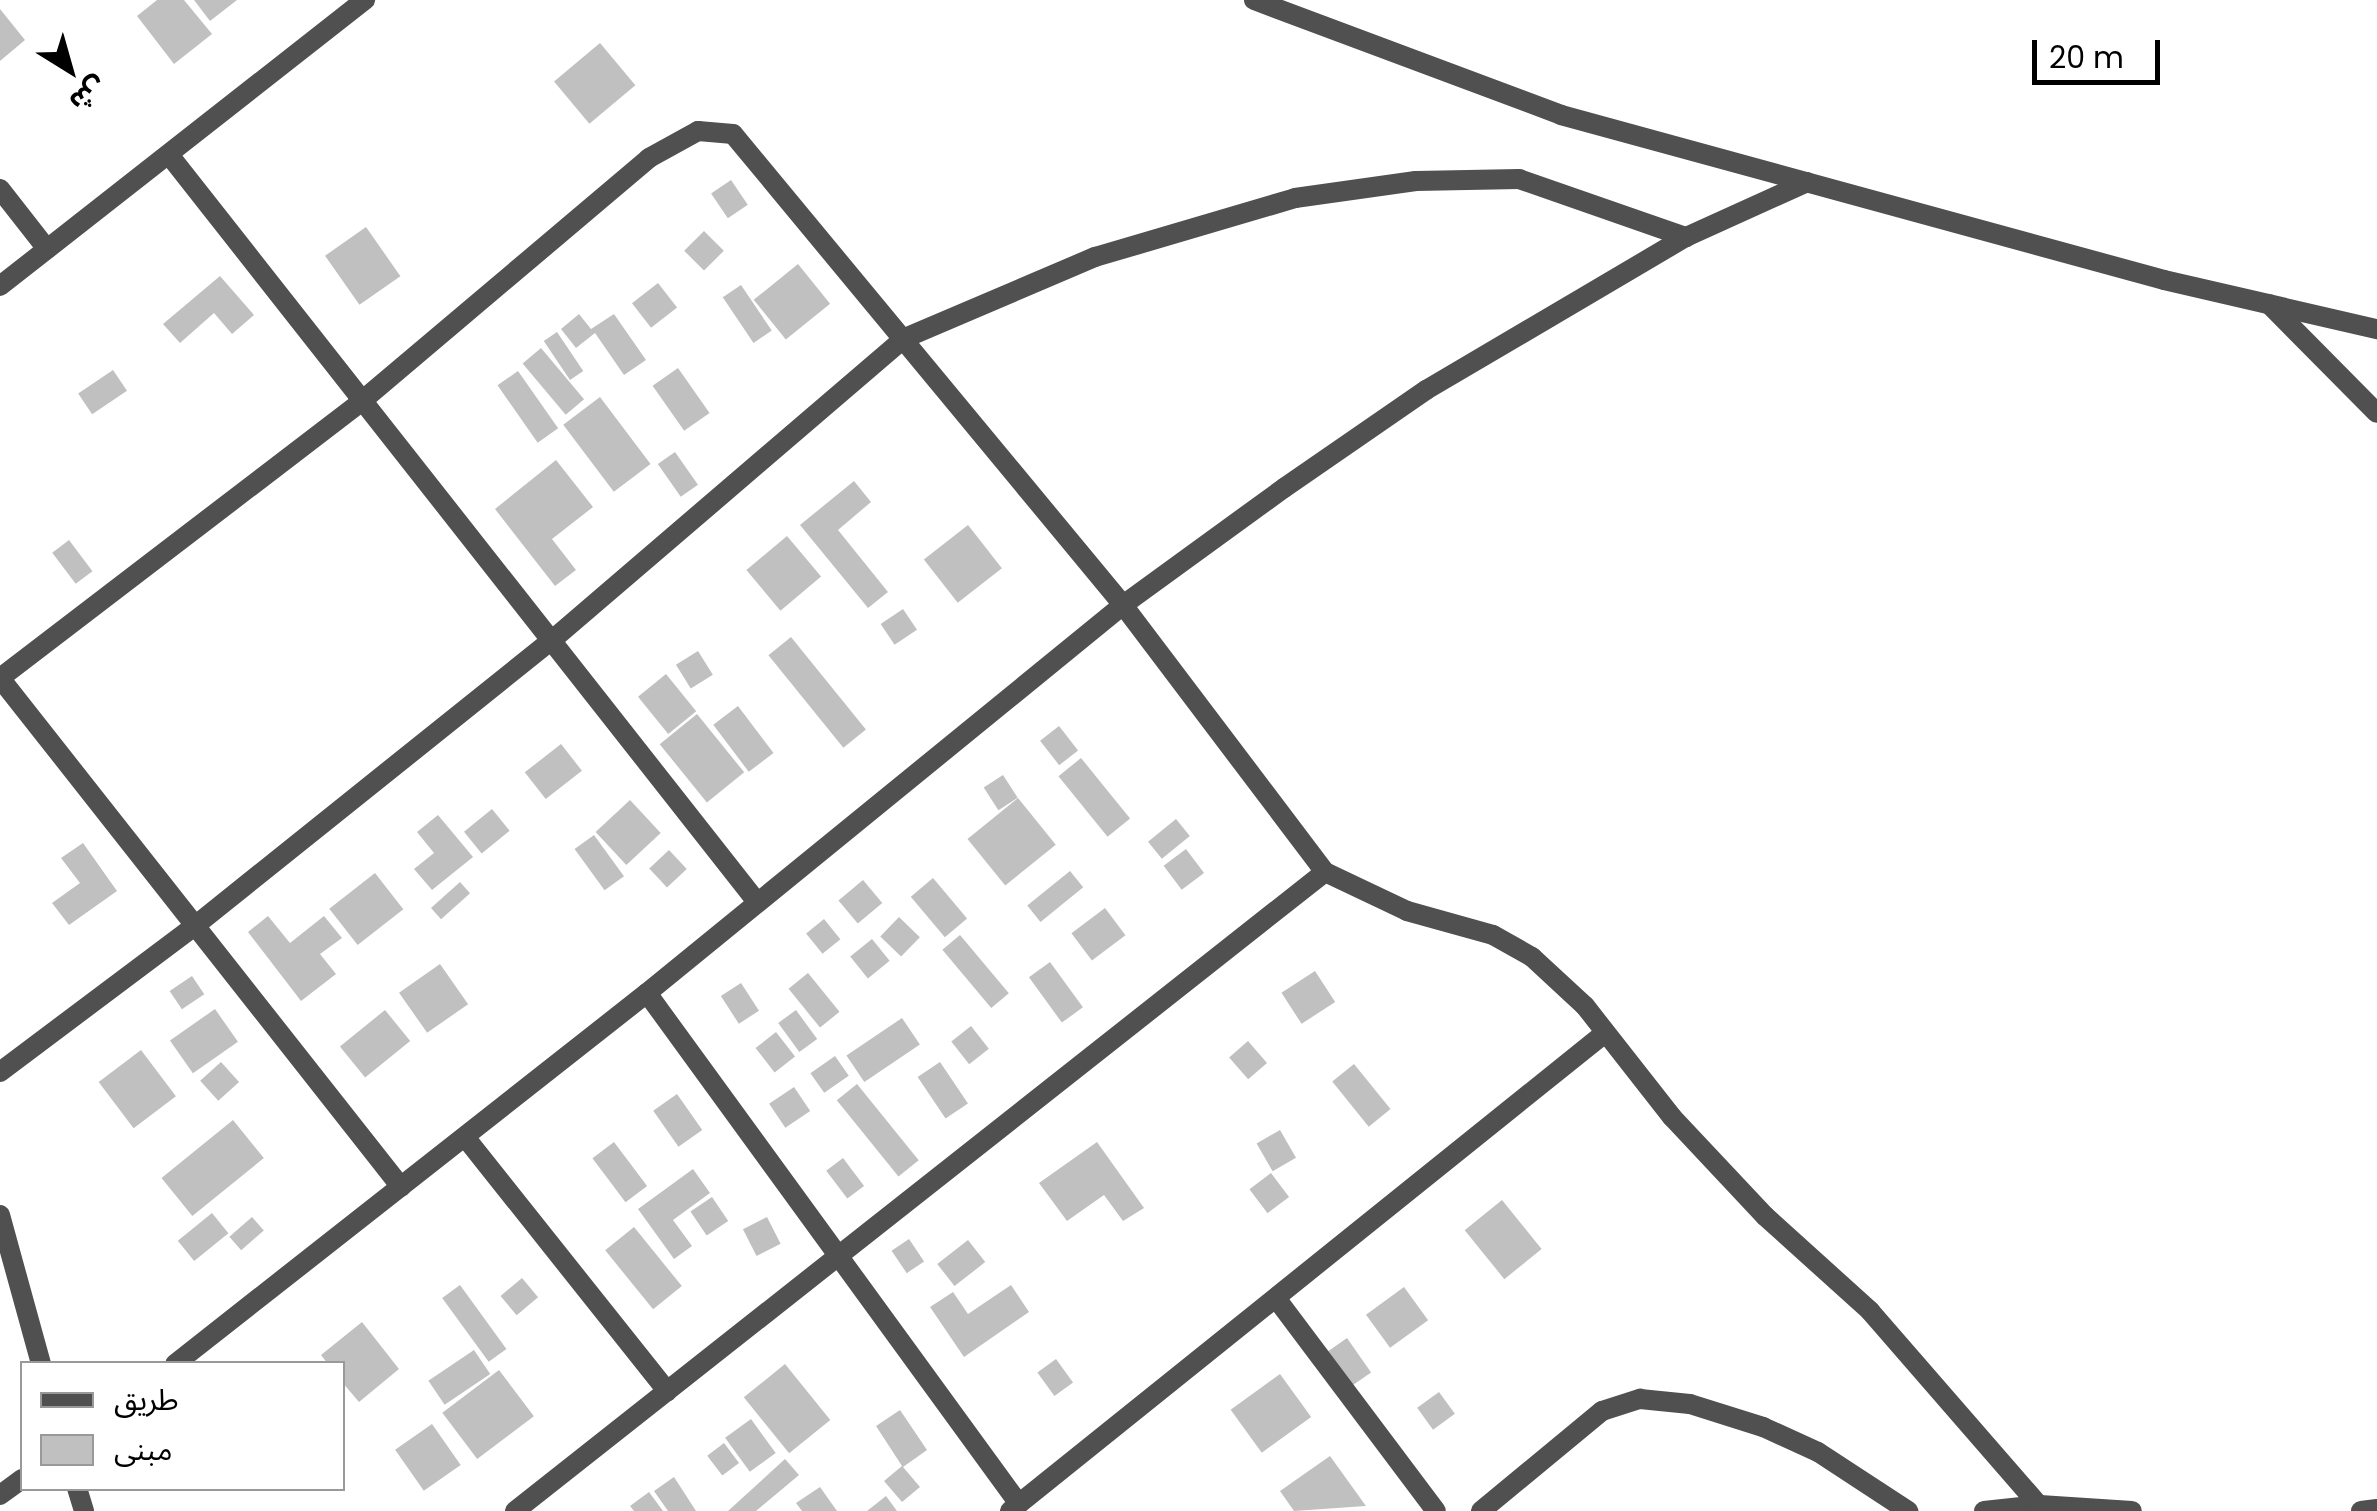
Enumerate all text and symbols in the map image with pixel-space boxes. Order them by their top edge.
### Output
north arrow [20,20,120,120]
scale bar [2037,20,2164,82]
text: 20 m [2049,36,2124,79]
text: ش [61,67,115,121]
legend [20,1361,345,1491]
text: طريق [114,1378,179,1421]
text: مبنى [114,1428,172,1471]

